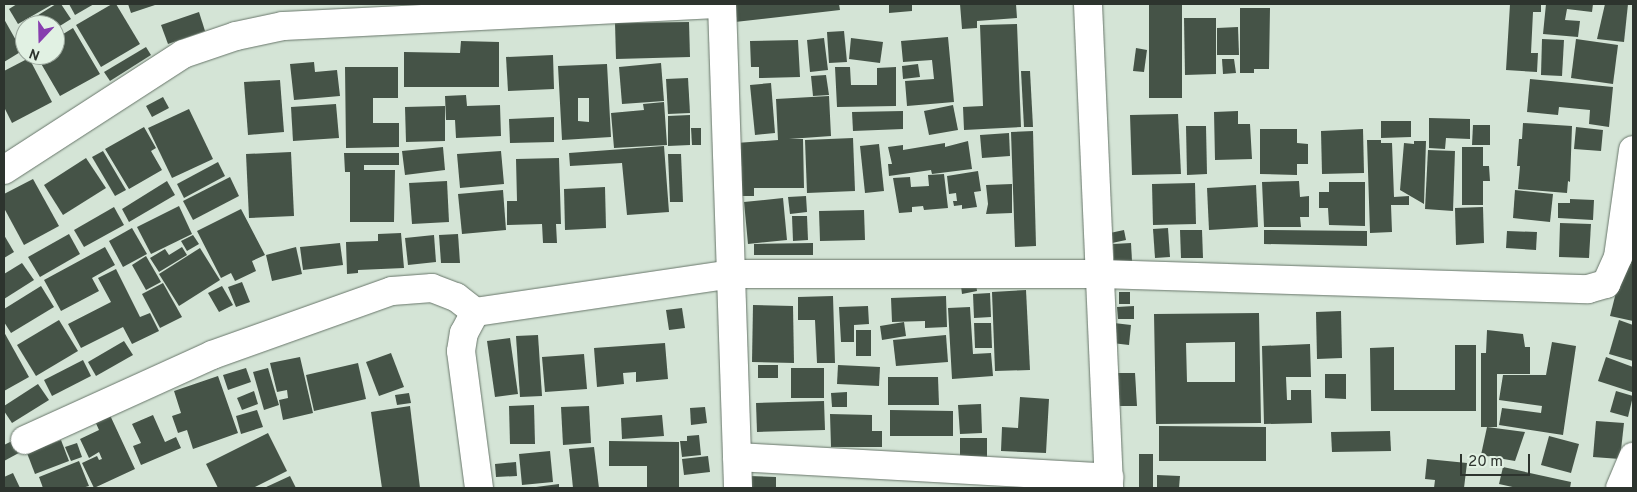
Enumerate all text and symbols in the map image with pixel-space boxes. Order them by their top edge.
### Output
north arrow [15,15,65,65]
text: N [27,44,43,63]
scale bar [1462,444,1532,476]
text: 20 m [1468,453,1503,472]

